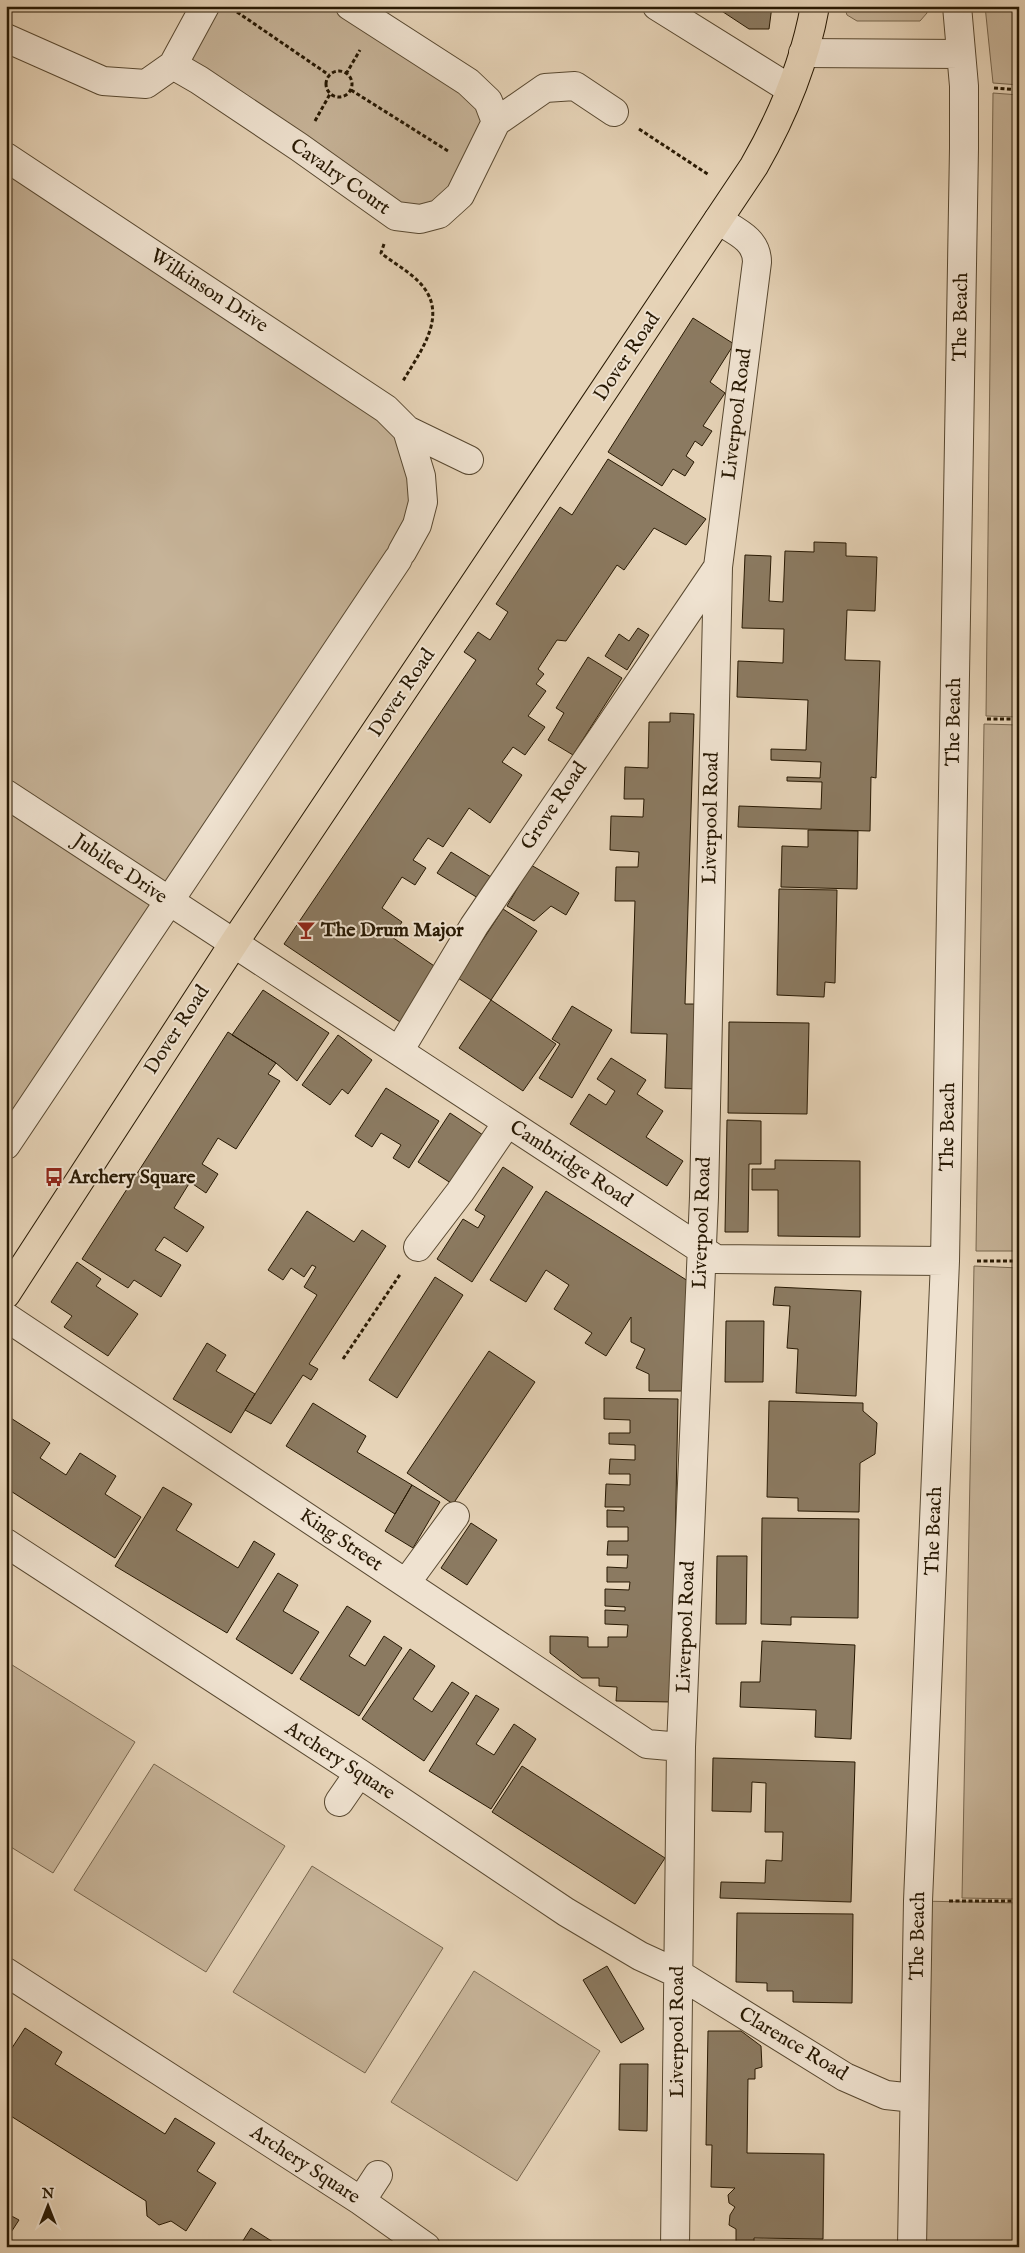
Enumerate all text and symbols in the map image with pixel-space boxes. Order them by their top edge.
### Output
street label: Cavalry Court [285,133,395,221]
street label: Wilkinson Drive [145,243,273,339]
street label: The Beach [948,272,974,362]
street label: Dover Road [588,308,666,406]
street label: Liverpool Road [717,347,757,481]
street label: Dover Road [363,644,441,742]
street label: The Beach [941,677,967,767]
street label: Liverpool Road [697,751,725,884]
street label: Grove Road [515,757,593,855]
street label: Jubilee Drive [66,827,172,910]
place label: The Drum Major [320,918,464,943]
bar icon: The Drum Major [295,919,317,941]
street label: Dover Road [139,980,215,1079]
street label: The Beach [935,1082,961,1172]
street label: Cambridge Road [505,1115,638,1213]
street label: Liverpool Road [687,1156,717,1289]
place label: Archery Square [68,1165,196,1190]
bus stop icon: Archery Square [43,1166,65,1188]
street label: The Beach [920,1486,948,1576]
street label: King Street [294,1503,388,1577]
street label: Liverpool Road [671,1560,701,1693]
street label: Archery Square [279,1716,400,1806]
street label: The Beach [905,1891,931,1981]
street label: Liverpool Road [665,1966,690,2098]
street label: Clarence Road [734,2002,852,2087]
street label: Archery Square [244,2120,365,2210]
north arrow [22,2180,72,2230]
text: N [41,2185,54,2203]

